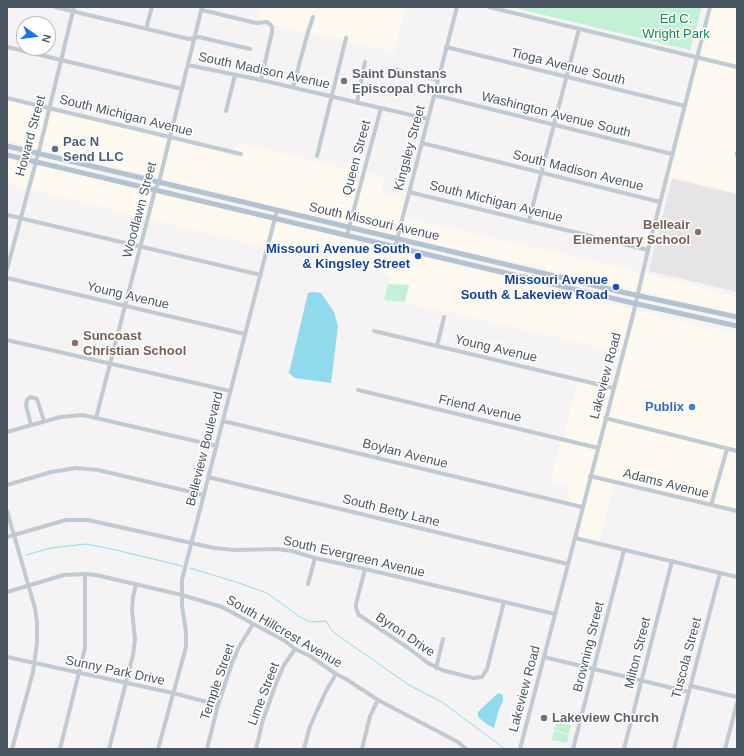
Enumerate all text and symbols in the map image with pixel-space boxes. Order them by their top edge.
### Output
park label: Ed C. Wright Park [642,11,710,42]
north arrow [16,16,56,56]
text: N [40,33,53,44]
street label: Tioga Avenue South [509,45,627,89]
street label: South Madison Avenue [197,49,331,93]
place label: Saint Dunstans Episcopal Church [352,66,463,97]
marker: Saint Dunstans Episcopal Church [339,76,349,86]
street label: Washington Avenue South [480,89,632,141]
street label: South Michigan Avenue [58,92,194,140]
street label: Howard Street [13,94,49,178]
street label: Kingsley Street [391,104,429,192]
street label: Queen Street [339,119,375,197]
place label: Pac N Send LLC [63,134,124,165]
marker: Pac N Send LLC [50,144,60,154]
street label: South Madison Avenue [511,147,645,195]
street label: Woodlawn Street [120,160,160,260]
street label: South Michigan Avenue [428,178,564,226]
street label: South Missouri Avenue [307,199,441,245]
place label: Belleair Elementary School [573,217,690,248]
marker: Belleair Elementary School [693,227,703,237]
place label: Missouri Avenue South & Kingsley Street [266,241,410,272]
marker: Missouri Avenue South & Kingsley Street [413,251,423,261]
place label: Missouri Avenue South & Lakeview Road [461,272,608,303]
street label: Young Avenue [85,279,171,313]
marker: Missouri Avenue South & Lakeview Road [611,282,621,292]
place label: Suncoast Christian School [83,328,186,359]
street label: Lakeview Road [587,331,625,421]
street label: Young Avenue [453,332,539,366]
marker: Suncoast Christian School [70,338,80,348]
street label: Belleview Boulevard [183,390,227,508]
street label: Friend Avenue [437,392,523,426]
place label: Publix [645,399,684,415]
marker: Publix [687,402,697,412]
street label: Boylan Avenue [361,436,449,472]
street label: Adams Avenue [621,466,711,502]
street label: South Betty Lane [341,491,441,531]
street label: South Evergreen Avenue [282,533,426,581]
street label: South Hillcrest Avenue [223,592,345,672]
street label: Browning Street [570,600,608,694]
street label: Byron Drive [372,610,438,660]
street label: Milton Street [622,616,654,690]
street label: Tuscola Street [669,616,705,700]
street label: Temple Street [198,642,238,722]
street label: Lakeview Road [506,644,544,734]
street label: Sunny Park Drive [64,653,166,689]
street label: Lime Street [245,660,283,728]
place label: Lakeview Church [552,710,659,726]
marker: Lakeview Church [539,713,549,723]

